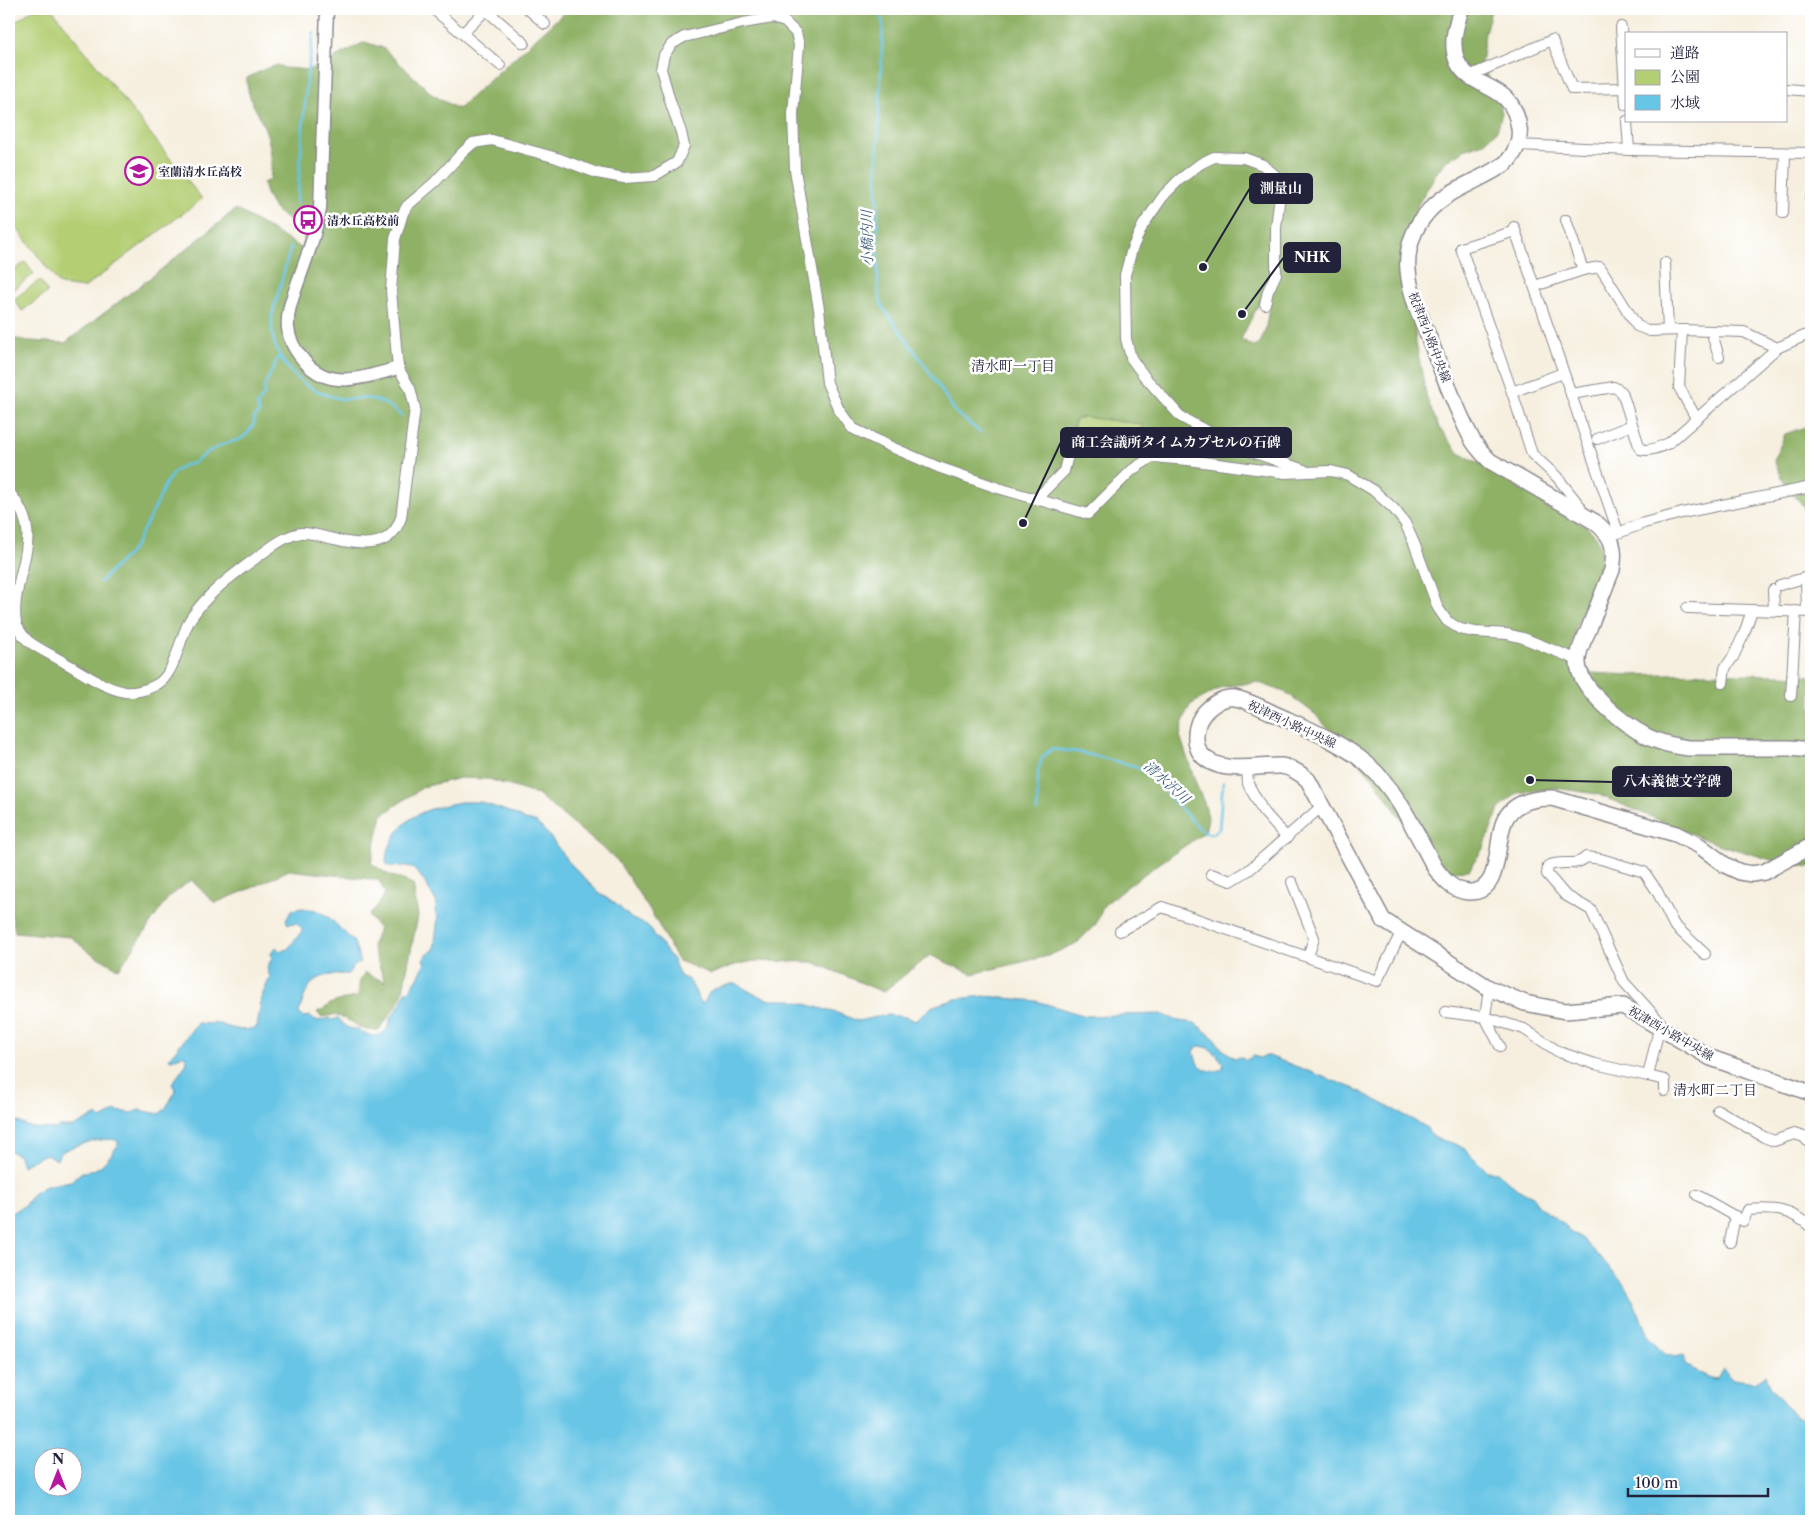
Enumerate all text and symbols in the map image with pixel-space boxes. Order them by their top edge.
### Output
legend [1625,32,1788,122]
text: 道路 [1670,43,1700,62]
text: 公園 [1670,67,1700,86]
text: 水域 [1670,93,1700,112]
school or university icon: 室蘭清水丘高校 [124,156,154,186]
place label: 室蘭清水丘高校 [158,164,242,179]
callout: 測量山 [1250,174,1312,203]
text: 測量山 [1260,179,1302,197]
bus stop icon: 清水丘高校前 [293,205,323,235]
water label: 小橋内川 [857,208,876,266]
place label: 清水丘高校前 [327,213,399,228]
callout: NHK [1284,243,1340,272]
text: NHK [1294,248,1331,266]
street label: 祝津西小路中央線 [1406,289,1454,385]
district label: 清水町一丁目 [971,357,1055,375]
callout: 商工会議所タイムカプセルの石碑 [1061,428,1291,457]
text: 商工会議所タイムカプセルの石碑 [1071,433,1281,451]
street label: 祝津西小路中央線 [1245,697,1339,751]
water label: 清水沢川 [1140,757,1195,809]
callout: 八木義徳文学碑 [1613,767,1731,796]
text: 八木義徳文学碑 [1623,772,1721,790]
street label: 祝津西小路中央線 [1626,1003,1716,1063]
district label: 清水町二丁目 [1673,1081,1757,1099]
north arrow [32,1448,82,1498]
text: N [52,1450,64,1468]
scale bar [1628,1465,1768,1497]
text: 100 m [1635,1473,1678,1492]

